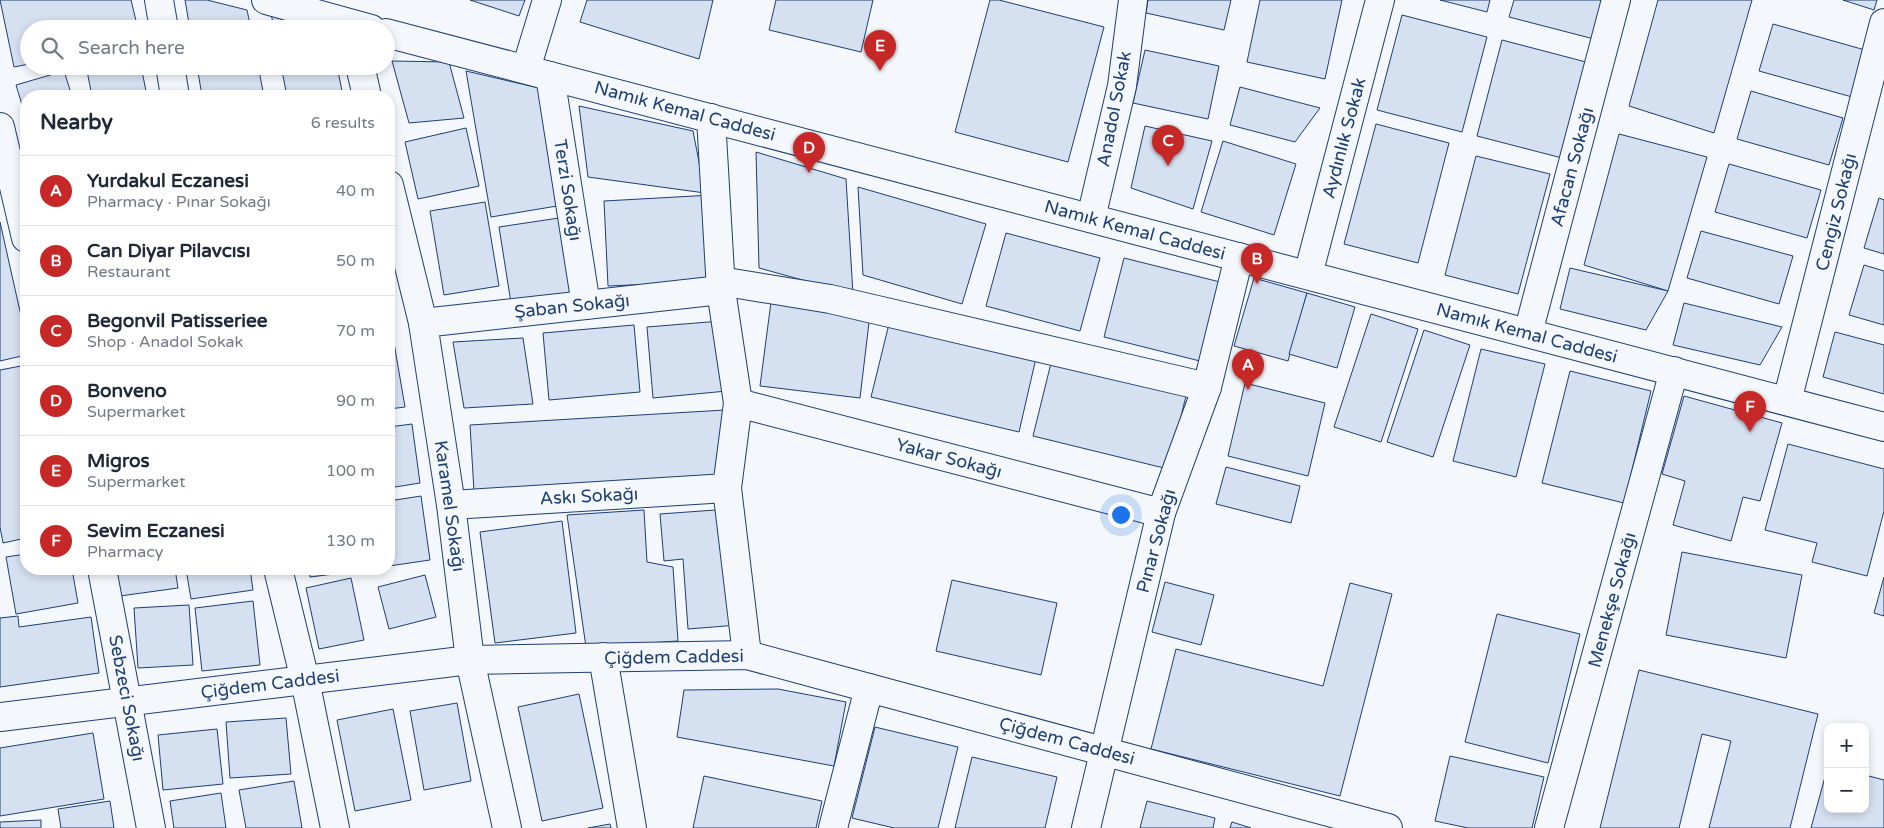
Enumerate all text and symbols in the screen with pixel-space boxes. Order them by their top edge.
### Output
search box [20,20,395,75]
pin: E [864,30,896,71]
icon: search [38,34,66,62]
text: Search here [78,37,185,59]
street label: Anadol Sokak [1092,49,1136,169]
street label: Aydınlık Sokak [1317,75,1371,201]
street label: Namık Kemal Caddesi [592,76,778,146]
street label: Afacan Sokağı [1545,105,1599,229]
text: Nearby [40,110,113,135]
text: 6 results [311,113,375,133]
pin: C [1152,125,1184,166]
pin: D [793,132,825,173]
street label: Terzi Sokağı [549,138,587,242]
street label: Cengiz Sokağı [1811,151,1861,273]
text: Yurdakul Eczanesi [87,170,249,192]
text: A [50,181,62,201]
text: 40 m [336,181,375,201]
text: Pharmacy · Pınar Sokağı [87,192,271,212]
street label: Namık Kemal Caddesi [1042,195,1228,265]
text: Can Diyar Pilavcısı [87,240,250,262]
pin: B [1241,243,1273,284]
text: B [50,251,62,271]
text: 50 m [336,251,375,271]
text: Restaurant [87,262,171,282]
street label: Şaban Sokağı [513,289,631,323]
street label: Namık Kemal Caddesi [1434,298,1620,368]
text: Begonvil Patisseriee [87,310,267,332]
text: C [50,321,62,341]
text: 70 m [336,321,375,341]
text: Shop · Anadol Sokak [87,332,243,352]
pin: A [1232,349,1264,390]
text: Bonveno [87,380,167,402]
text: D [50,391,62,411]
text: 90 m [336,391,375,411]
pin: F [1734,391,1766,432]
text: Supermarket [87,402,185,422]
street label: Yakar Sokağı [893,433,1005,483]
street label: Karamel Sokağı [430,439,470,573]
text: Migros [87,450,150,472]
text: E [51,461,61,481]
text: 100 m [326,461,375,481]
text: Supermarket [87,472,185,492]
street label: Askı Sokağı [539,482,639,510]
street label: Pınar Sokağı [1132,487,1180,595]
your location [1108,502,1134,528]
text: Sevim Eczanesi [87,520,225,542]
street label: Menekşe Sokağı [1583,530,1641,670]
text: F [51,531,61,551]
text: 130 m [326,531,375,551]
text: Pharmacy [87,542,163,562]
street label: Sebzeci Sokağı [104,633,150,763]
street label: Çiğdem Caddesi [604,645,744,669]
street label: Çiğdem Caddesi [199,665,341,703]
street label: Çiğdem Caddesi [997,712,1137,770]
map controls [1824,723,1869,813]
button: + [1824,723,1869,768]
button: − [1824,768,1869,813]

